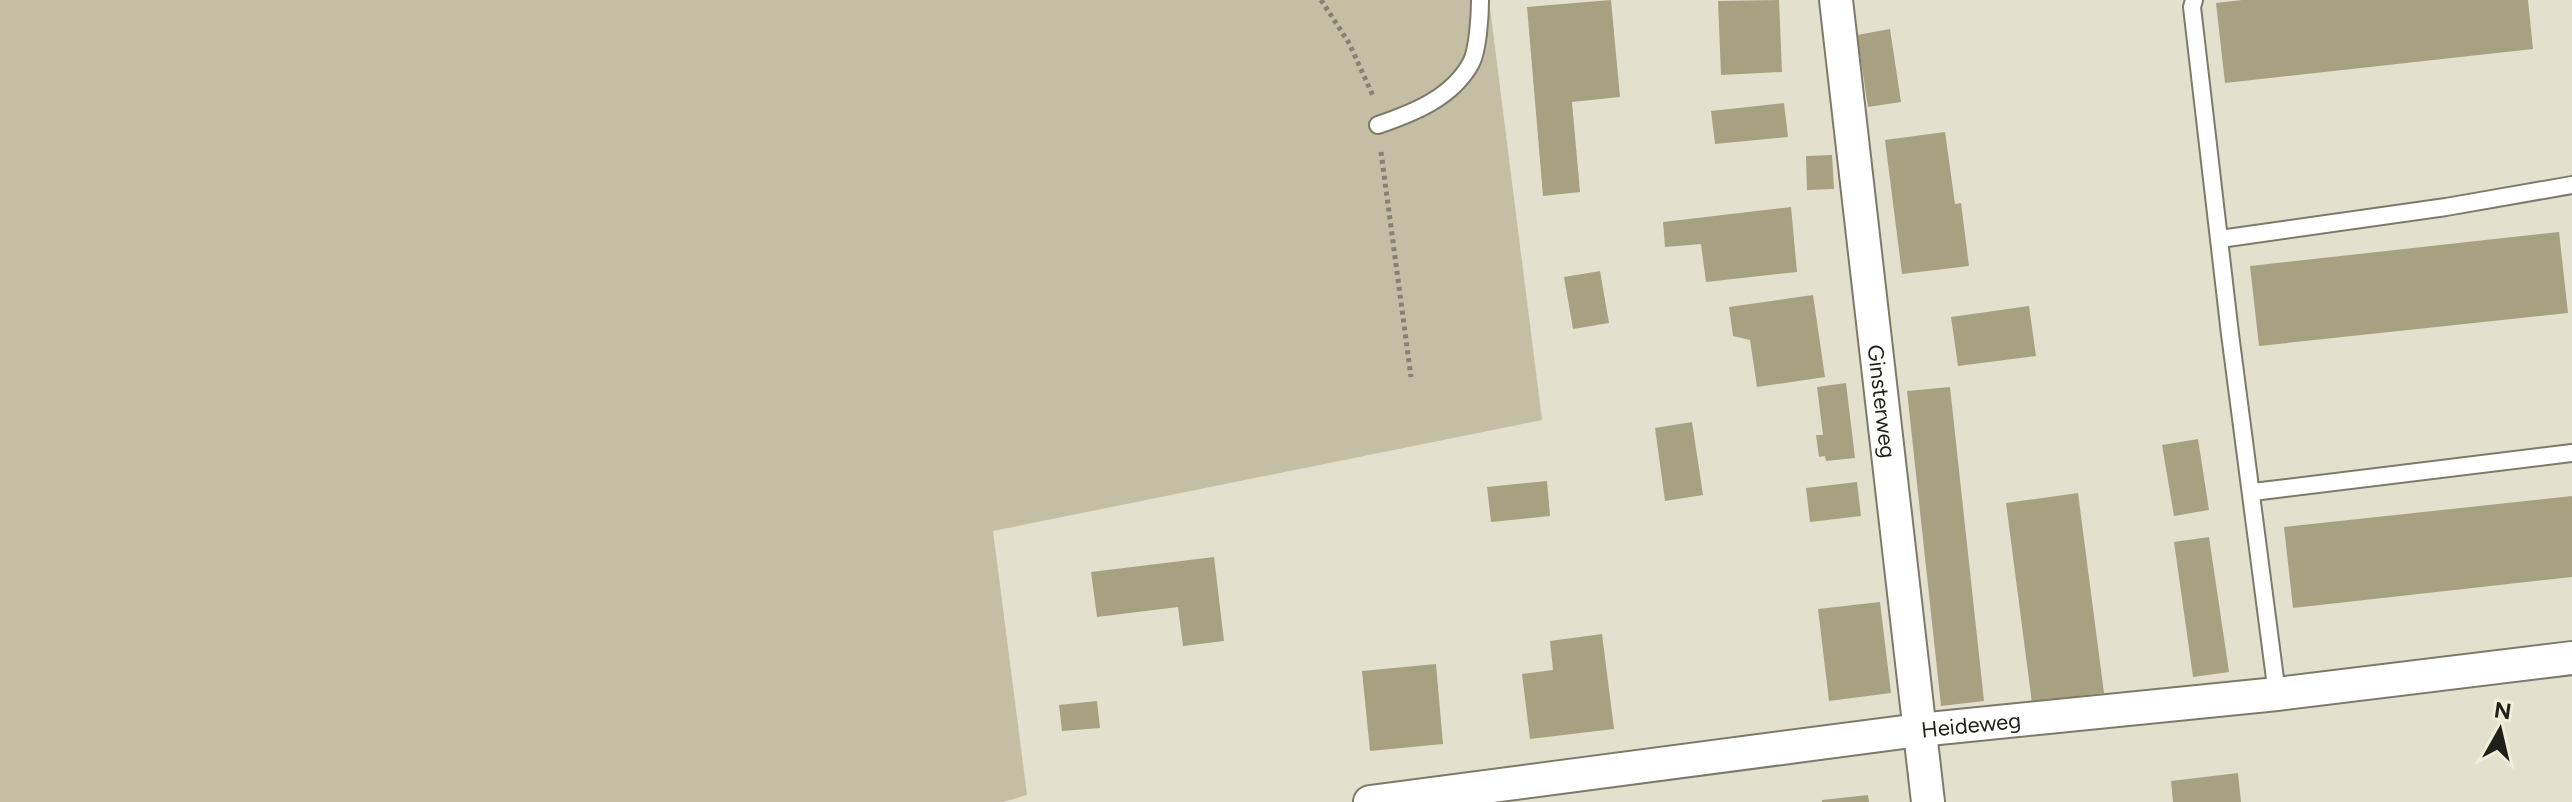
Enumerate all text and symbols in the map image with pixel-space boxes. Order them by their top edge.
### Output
street label: Ginsterweg [1862,343,1902,460]
north arrow [2460,690,2540,770]
text: N [2492,696,2513,725]
street label: Heideweg [1920,706,2022,743]

